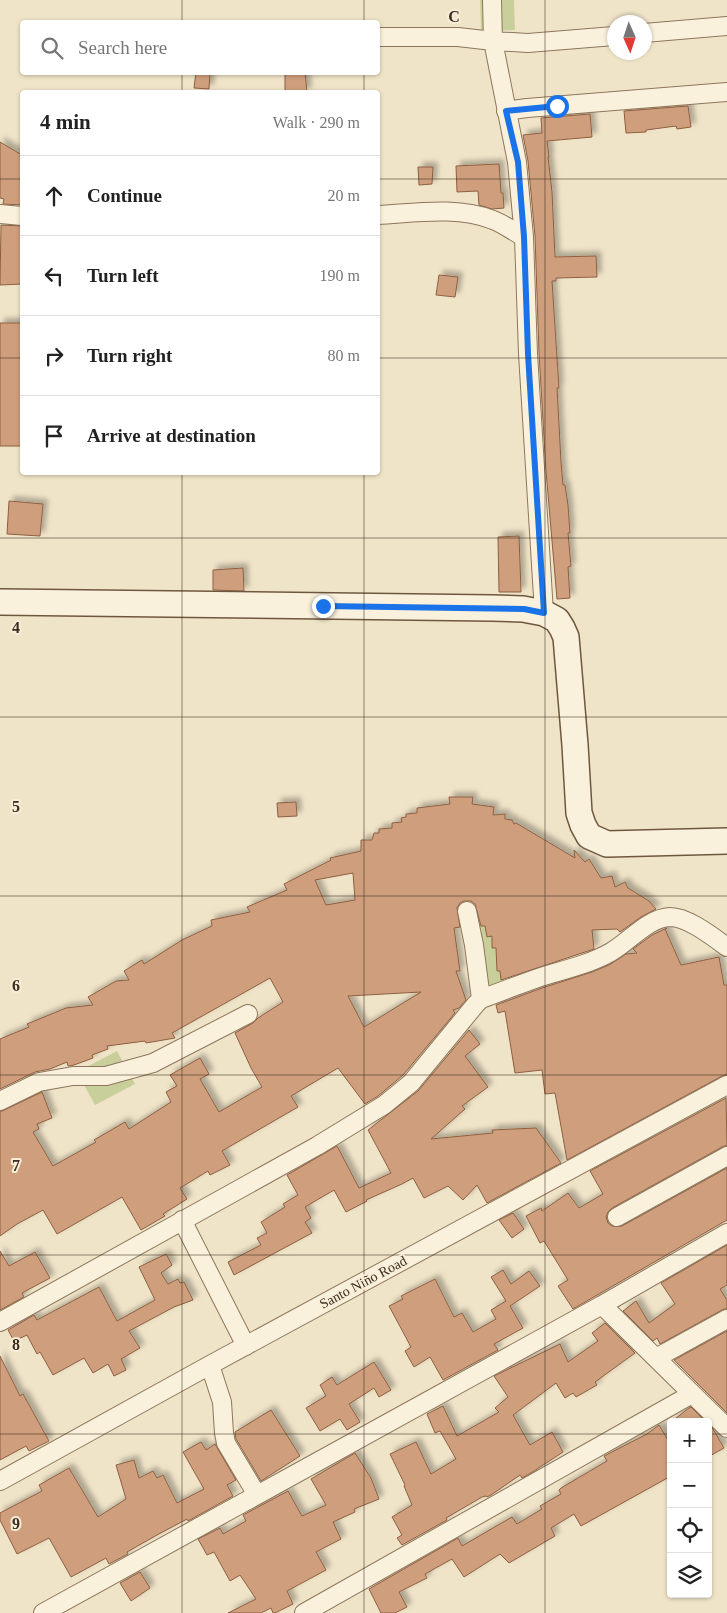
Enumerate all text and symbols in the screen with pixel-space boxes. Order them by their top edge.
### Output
text: C [448,8,460,25]
north arrow [607,15,652,60]
search box [20,20,380,75]
icon: search [38,34,66,62]
text: Search here [78,37,167,58]
route start [546,95,569,118]
text: 4 min [40,110,91,134]
text: Walk · 290 m [273,114,360,131]
icon: ahead [40,182,68,210]
text: Continue [87,185,162,206]
text: 20 m [328,187,360,204]
icon: left [40,262,68,290]
text: Turn left [87,265,159,286]
text: 190 m [320,267,360,284]
icon: right [40,342,68,370]
text: Turn right [87,345,172,366]
text: 80 m [328,347,360,364]
icon: arrive [40,422,68,450]
text: Arrive at destination [87,425,256,446]
route end [312,595,335,618]
text: 4 [12,619,20,636]
text: 5 [12,798,20,815]
text: 6 [12,977,20,994]
text: 7 [12,1157,20,1174]
street label: Santo Niño Road [317,1253,409,1312]
text: 8 [12,1336,20,1353]
map controls [667,1418,712,1598]
button: + [667,1418,712,1463]
button: − [667,1463,712,1508]
button: locate [667,1508,712,1553]
text: 9 [12,1515,20,1532]
button: layers [667,1553,712,1598]

